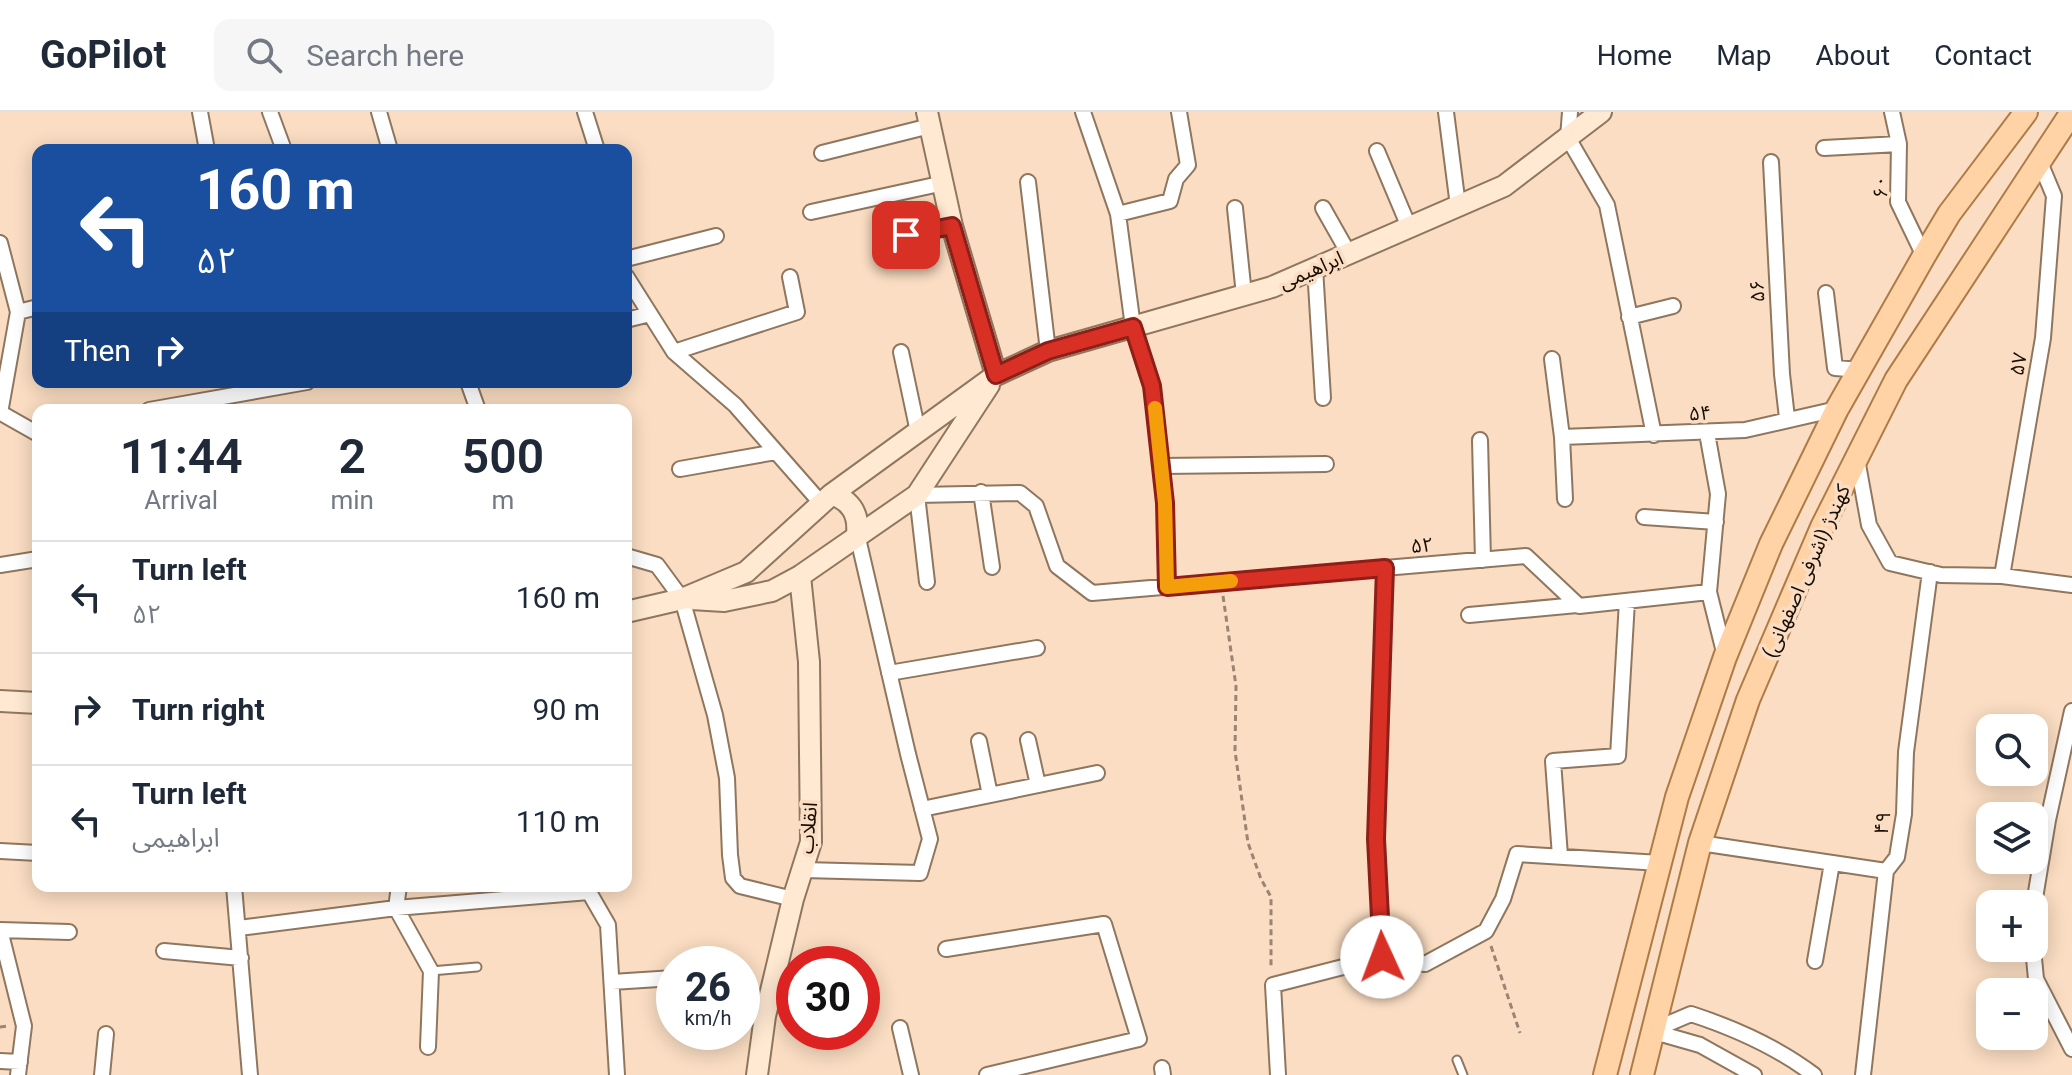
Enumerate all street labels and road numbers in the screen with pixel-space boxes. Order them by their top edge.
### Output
street label: ۶۰ [1867,175,1893,199]
street label: ابراهیمی [1275,246,1347,294]
street label: ۵۶ [1744,279,1770,303]
street label: ۵۷ [2004,350,2032,377]
street label: ۵۴ [1688,400,1712,426]
street label: کهندژ (اشرفی اصفهانی) [1757,480,1855,661]
street label: ۵۲ [1410,532,1434,558]
street label: انقلاب [794,801,822,855]
street label: ۴۹ [1869,810,1895,836]

